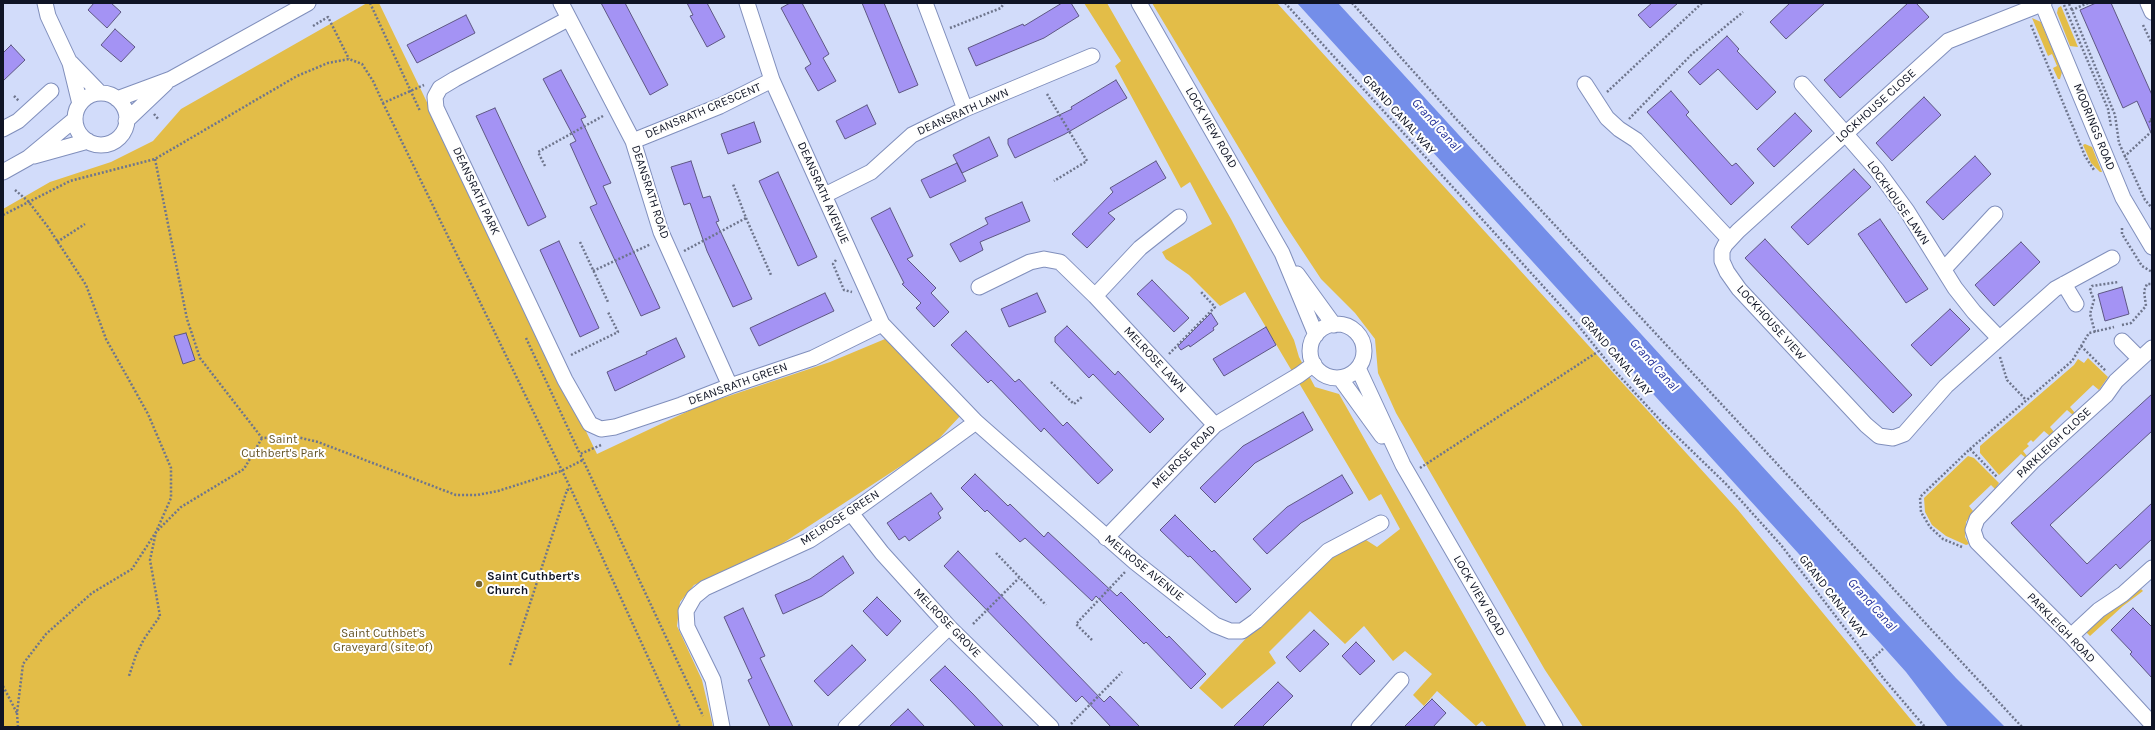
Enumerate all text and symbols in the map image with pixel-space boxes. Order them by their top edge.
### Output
street label: LOCKHOUSE CLOSE [1833,66,1919,146]
street label: GRAND CANAL WAY [1359,72,1439,158]
street label: DEANSRATH CRESCENT [643,80,763,142]
street label: MOORINGS ROAD [2070,82,2118,172]
street label: DEANSRATH LAWN [915,85,1011,139]
street label: LOCK VIEW ROAD [1182,85,1240,171]
water label: Grand Canal [1408,95,1464,155]
street label: DEANSRATH AVENUE [794,140,852,246]
street label: DEANSRATH ROAD [628,143,672,241]
street label: DEANSRATH PARK [449,145,503,237]
street label: LOCKHOUSE LAWN [1864,158,1932,248]
street label: LOCKHOUSE VIEW [1734,282,1808,364]
street label: GRAND CANAL WAY [1577,313,1655,399]
street label: MELROSE LAWN [1121,324,1189,396]
water label: Grand Canal [1626,335,1682,395]
street label: DEANSRATH GREEN [686,359,790,409]
street label: PARKLEIGH CLOSE [2014,405,2094,481]
street label: MELROSE ROAD [1149,422,1219,492]
park label: Saint Cuthbert's Park [241,433,325,461]
street label: MELROSE GREEN [798,487,882,549]
street label: MELROSE AVENUE [1102,532,1186,604]
street label: GRAND CANAL WAY [1796,552,1870,642]
street label: LOCK VIEW ROAD [1450,553,1508,639]
place label: Saint Cuthbert's Church [487,570,580,598]
water label: Grand Canal [1844,575,1900,635]
marker: Saint Cuthbert's Church [474,579,484,589]
street label: MELROSE GROVE [910,585,984,661]
street label: PARKLEIGH ROAD [2024,590,2098,666]
park label: Saint Cuthbet's Graveyard (site of) [333,627,433,655]

